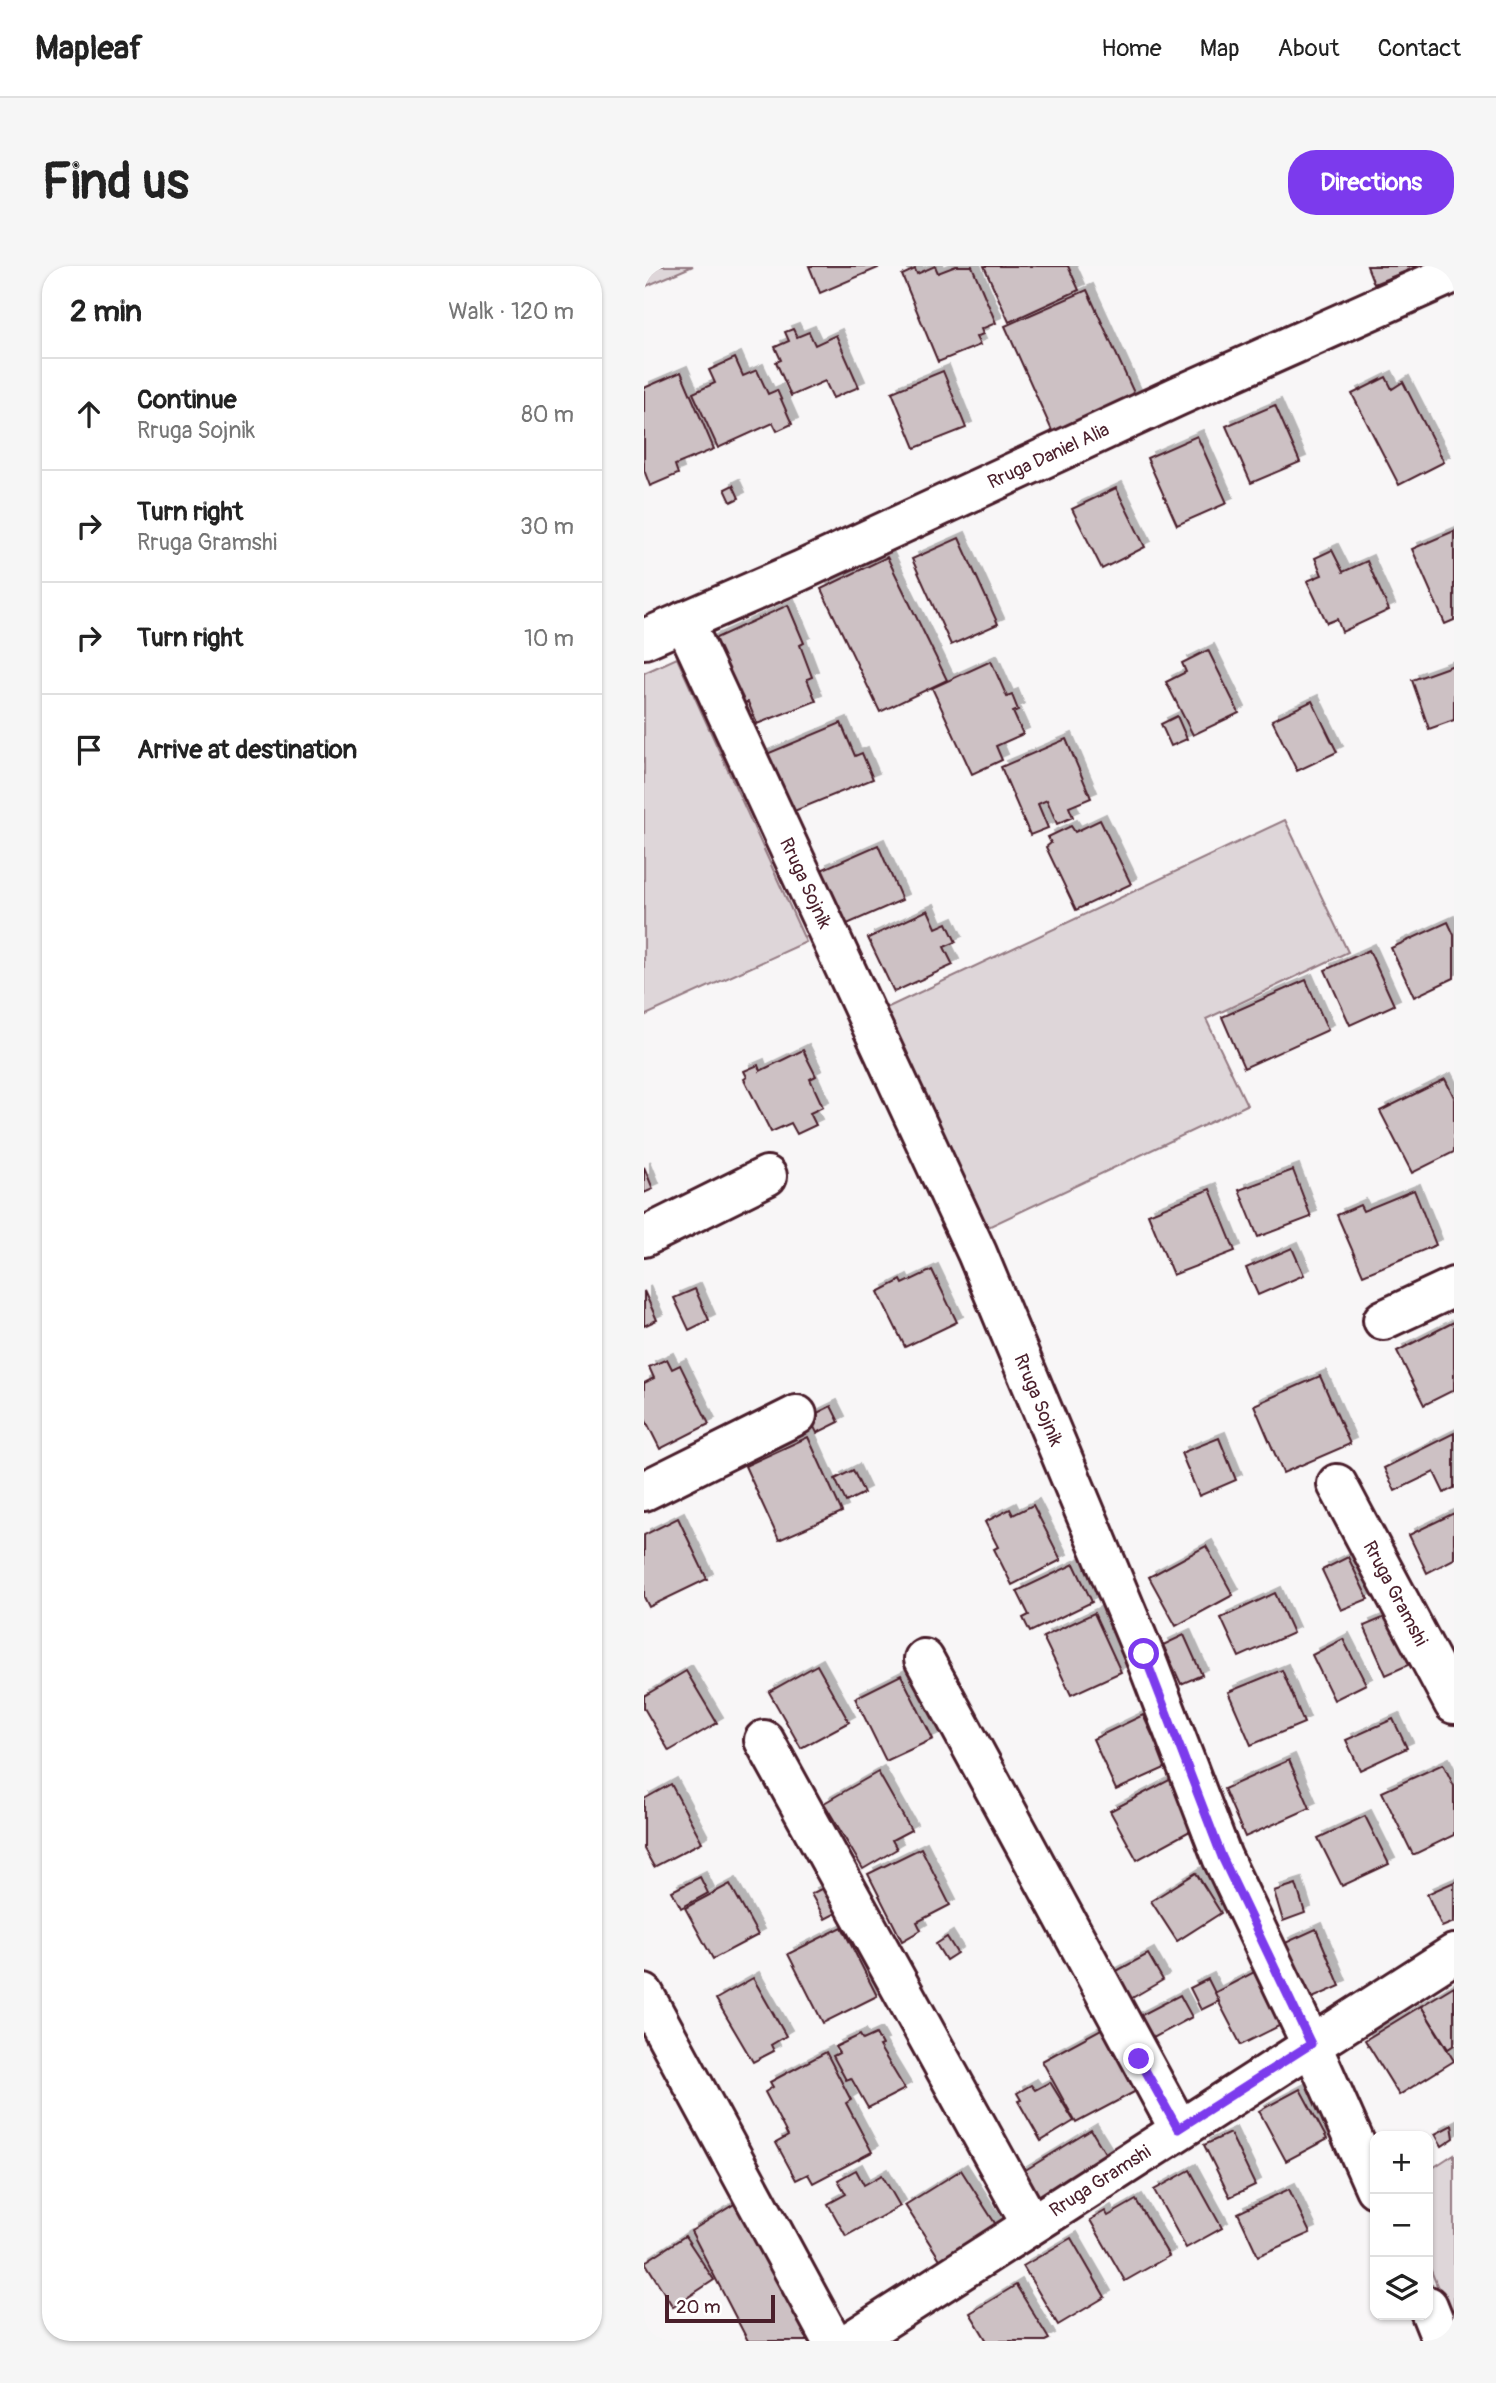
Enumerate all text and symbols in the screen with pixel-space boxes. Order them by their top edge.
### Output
text: Mapleaf [35,28,143,69]
text: Home [1101,34,1162,63]
text: Map [1200,34,1240,63]
text: About [1278,34,1340,63]
text: Contact [1378,34,1461,63]
button: Directions [1288,150,1454,215]
text: Find us [42,152,189,213]
text: 2 min [70,293,142,330]
text: Walk · 120 m [448,297,574,326]
text: Continue [137,384,237,416]
icon: ahead [70,395,108,433]
text: 80 m [521,400,574,429]
text: Rruga Sojnik [137,416,255,445]
street label: Rruga Daniel Alia [984,417,1113,494]
text: Turn right [137,496,243,528]
icon: right [70,507,108,545]
text: 30 m [520,512,574,541]
text: Rruga Gramshi [137,528,277,557]
icon: right [70,619,108,657]
text: Turn right [137,622,243,654]
text: 10 m [524,624,574,653]
icon: arrive [70,731,108,769]
text: Arrive at destination [137,734,357,766]
street label: Rruga Sojnik [774,834,837,933]
street label: Rruga Sojnik [1008,1350,1068,1450]
street label: Rruga Gramshi [1357,1537,1433,1650]
route start [1128,1638,1159,1669]
route end [1123,2043,1154,2074]
map controls [1370,2131,1433,2320]
button: + [1370,2131,1433,2194]
street label: Rruga Gramshi [1045,2140,1155,2222]
button: − [1370,2194,1433,2257]
button: layers [1370,2257,1433,2320]
scale bar [665,2292,775,2324]
text: 20 m [676,2295,721,2319]

